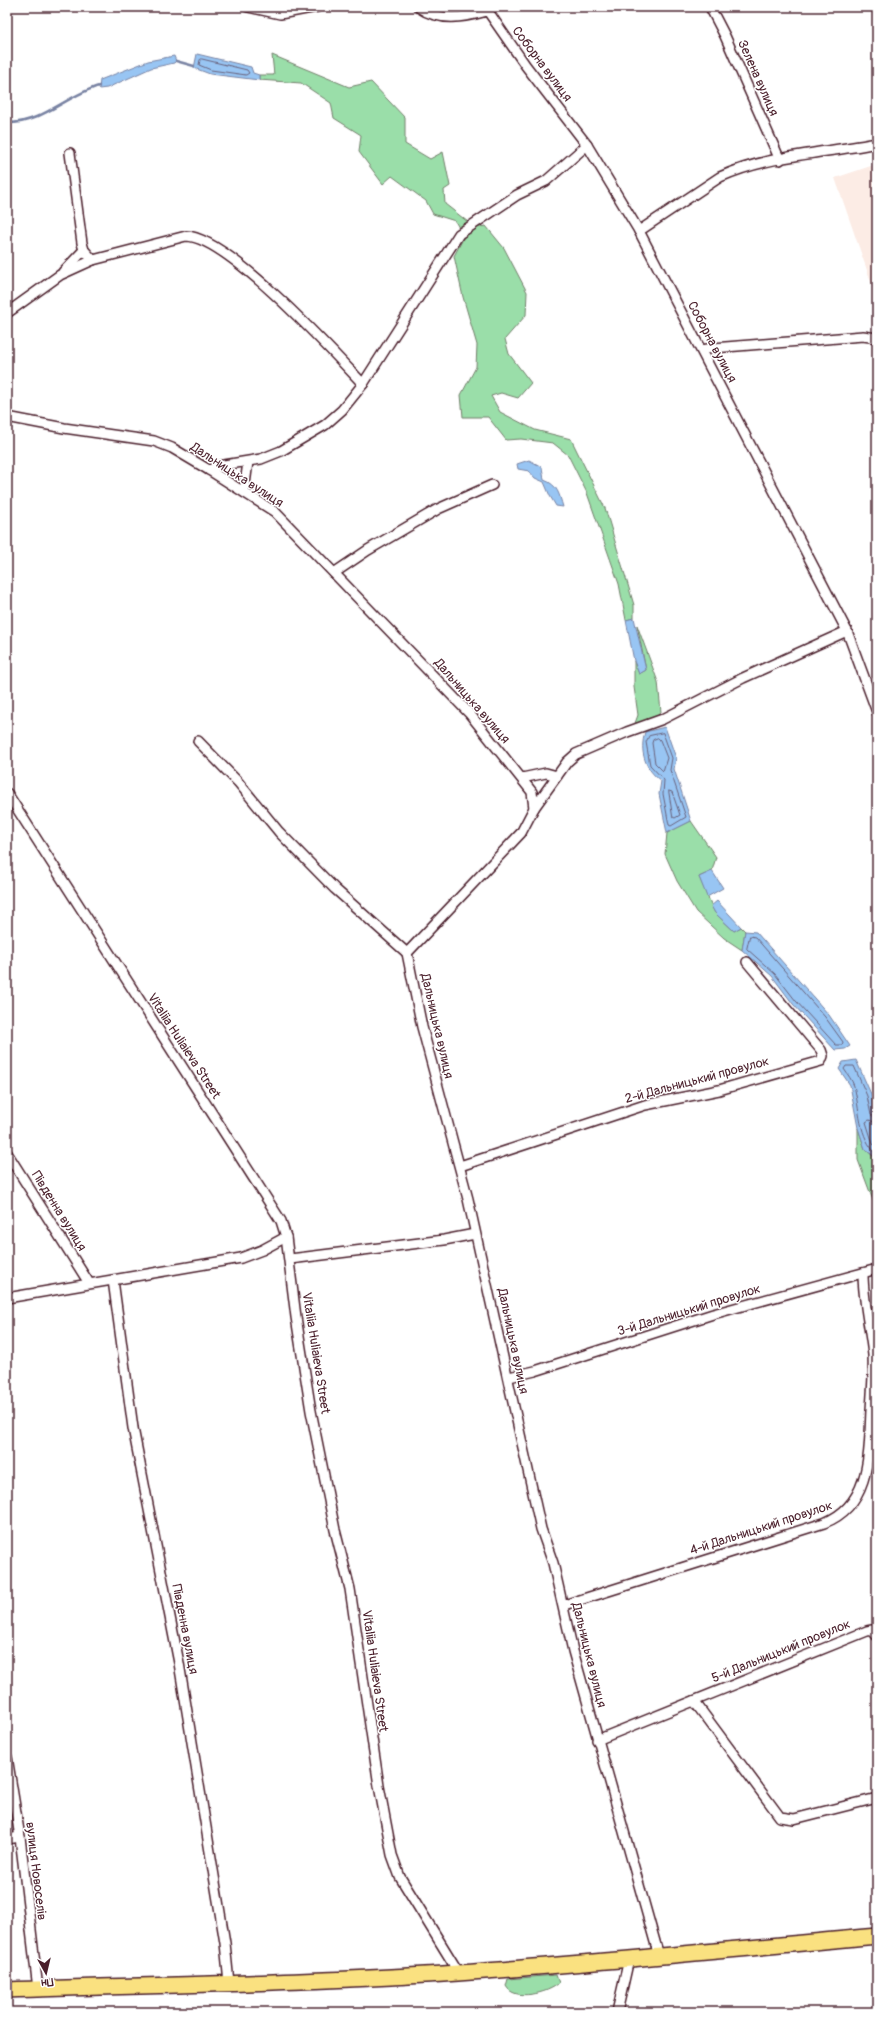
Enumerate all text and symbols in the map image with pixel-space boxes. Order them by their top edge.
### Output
street label: Соборна вулиця [509,23,575,105]
street label: Зелена вулиця [734,37,782,119]
street label: Соборна вулиця [684,299,740,385]
street label: Дальницька вулиця [187,438,286,511]
street label: Дальницька вулиця [430,654,513,747]
street label: Дальницька вулиця [417,971,457,1080]
street label: Vitaliia Huliaieva Street [144,990,225,1103]
street label: 2-й Дальницький провулок [623,1053,771,1107]
street label: Південна вулиця [28,1168,90,1254]
street label: 3-й Дальницький провулок [616,1281,763,1339]
street label: Дальницька вулиця [494,1286,532,1395]
street label: Vitaliia Huliaieva Street [298,1291,334,1416]
street label: 4-й Дальницький провулок [688,1497,835,1559]
street label: Південна вулиця [168,1583,202,1675]
street label: Дальницька вулиця [568,1600,610,1709]
street label: Vitaliia Huliaieva Street [359,1609,392,1734]
street label: 5-й Дальницький провулок [709,1616,853,1686]
street label: вулиця Новоселів [22,1821,50,1921]
north arrow [26,1953,66,1993]
text: Пн [40,1975,54,1990]

